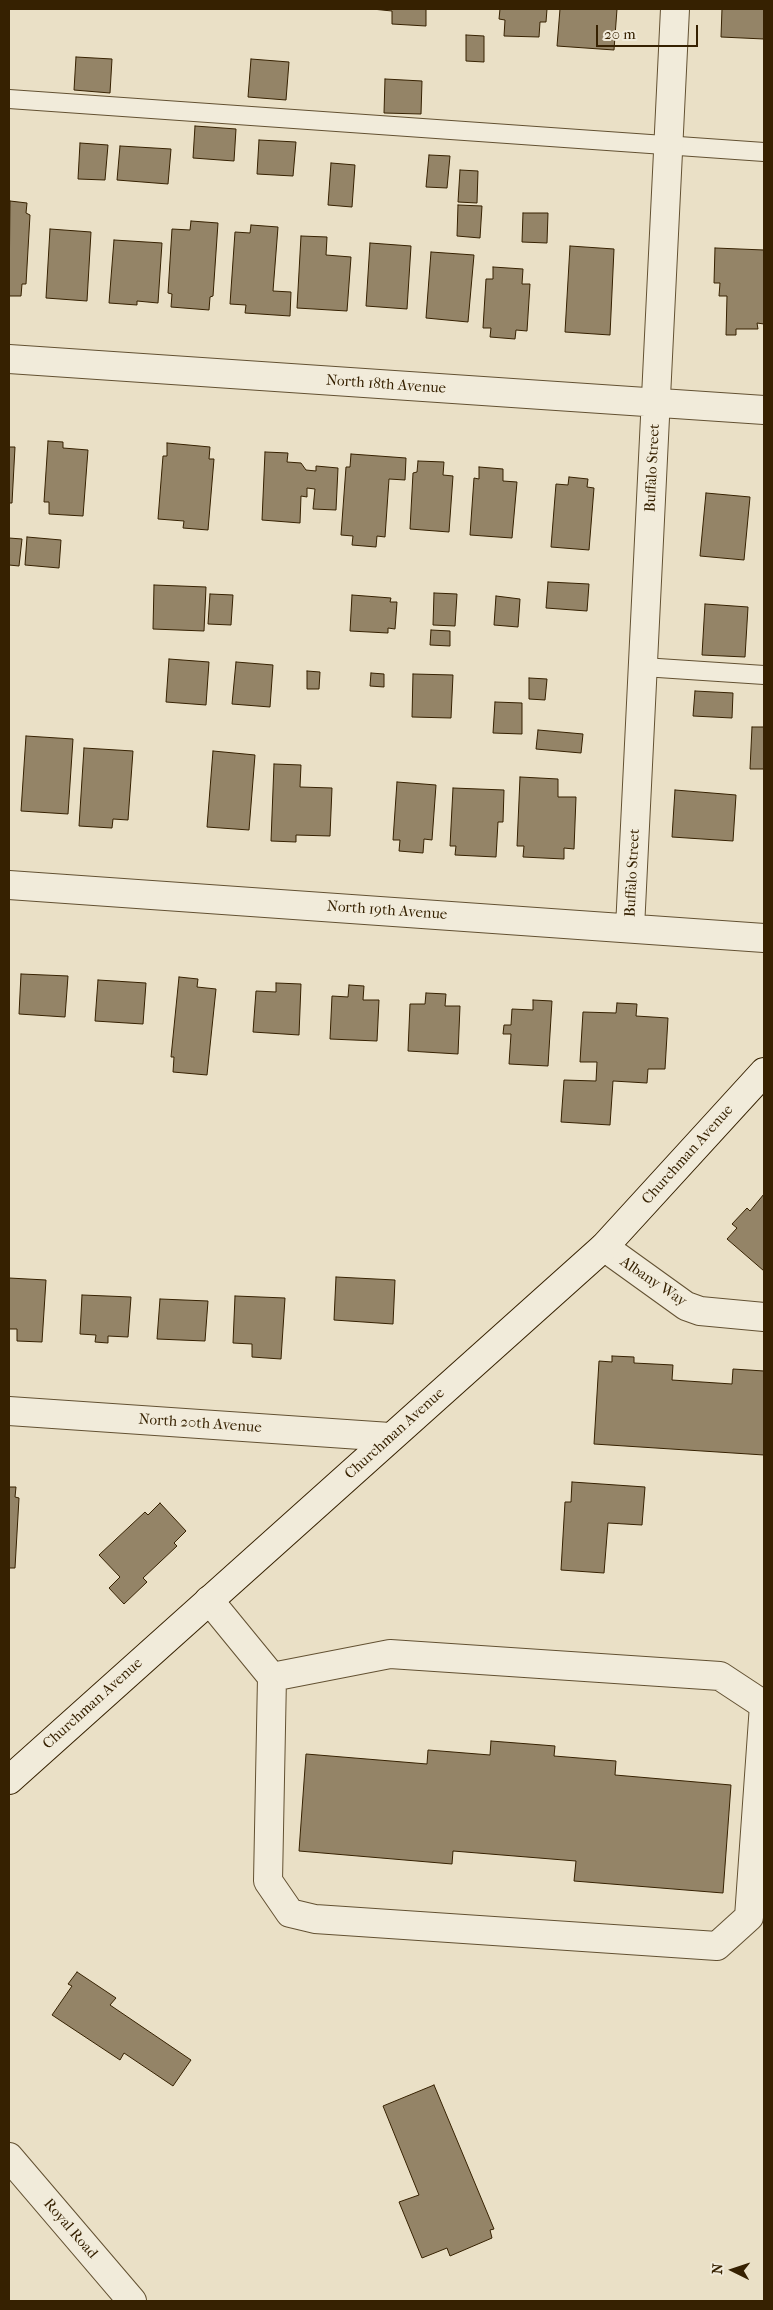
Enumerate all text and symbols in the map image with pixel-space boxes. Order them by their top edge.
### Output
scale bar [598,15,700,47]
text: 20 m [604,25,636,43]
street label: North 18th Avenue [325,372,447,398]
street label: Buffalo Street [642,423,664,513]
street label: Buffalo Street [622,828,644,918]
street label: North 19th Avenue [326,898,448,924]
street label: Churchman Avenue [639,1101,737,1209]
street label: Albany Way [616,1253,690,1311]
street label: Churchman Avenue [341,1385,449,1483]
street label: North 20th Avenue [138,1411,262,1437]
street label: Churchman Avenue [39,1655,147,1753]
street label: Royal Road [39,2195,101,2263]
north arrow [708,2245,758,2295]
text: N [709,2263,726,2275]

